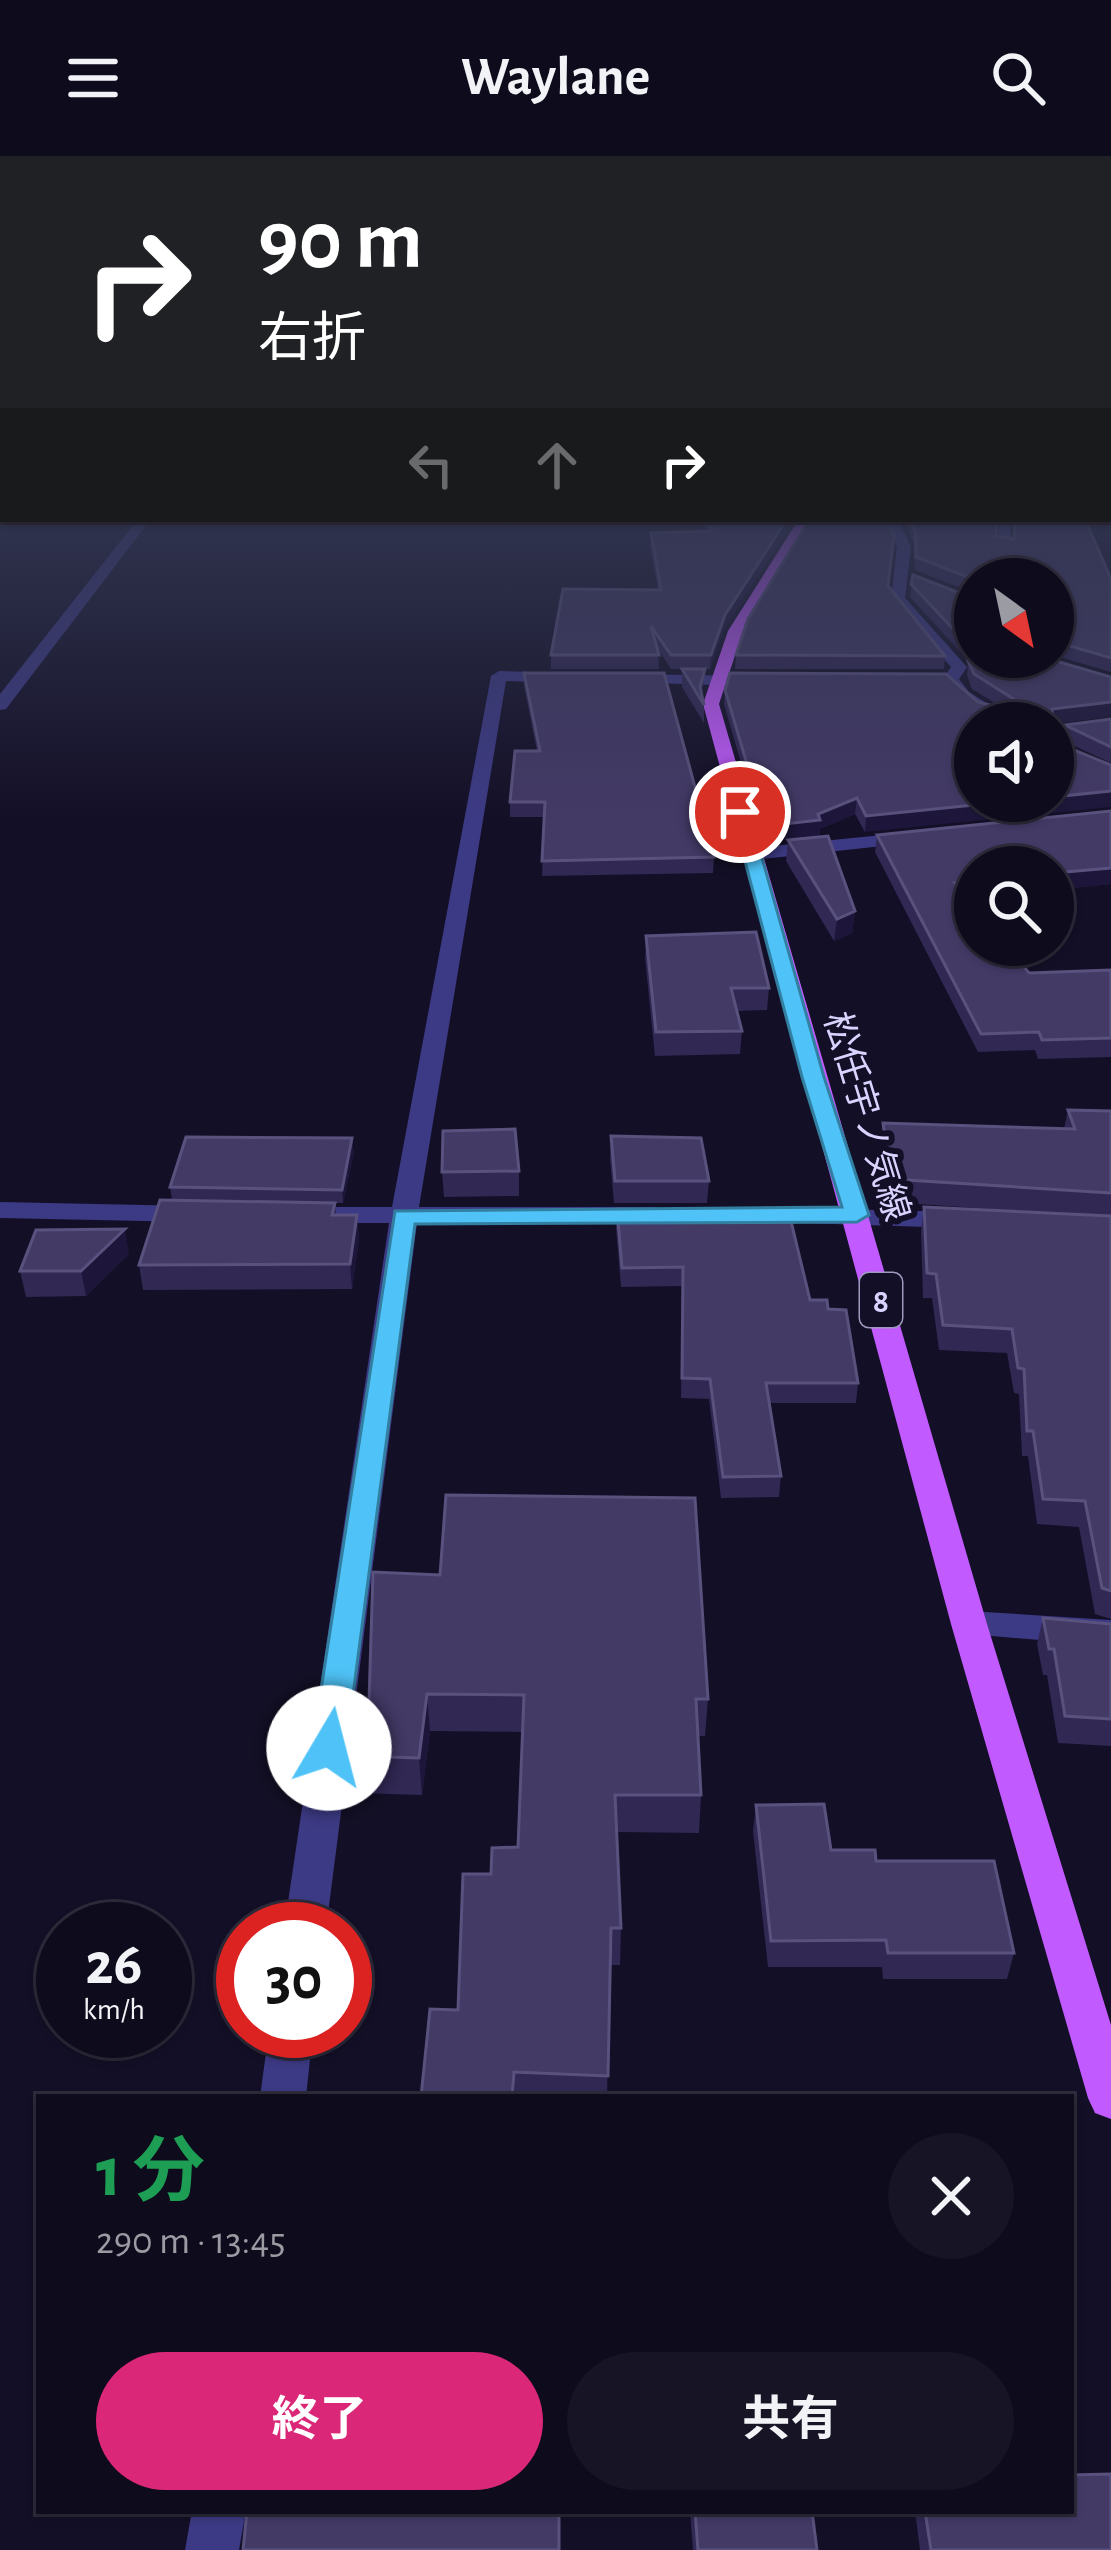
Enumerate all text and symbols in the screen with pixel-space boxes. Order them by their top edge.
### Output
icon: menu [60,45,126,111]
icon: search [985,45,1051,111]
text: Waylane [461,51,650,105]
text: 90 m [258,200,423,284]
icon: right [60,204,216,360]
text: 右折 [258,313,366,367]
icon: left [398,432,464,498]
icon: ahead [524,432,590,498]
icon: right [650,432,716,498]
north arrow [954,558,1074,678]
map controls [954,558,1074,966]
button: sound [954,702,1074,822]
pin [689,761,791,863]
icon: arrive [707,779,773,845]
button: search [954,846,1074,966]
street label: 松任宇ノ気線 [817,1007,917,1225]
road number: 8 [860,1273,902,1327]
position arrow [266,1685,392,1811]
speed limit sign: 30 [216,1902,372,2058]
text: 26 [85,1935,143,1995]
text: km/h [83,1995,145,2025]
button: close [888,2133,1014,2259]
text: 1 分 [96,2137,205,2209]
text: 290 m · 13:45 [96,2222,286,2261]
button: 終了 [96,2352,543,2490]
button: 共有 [567,2352,1014,2490]

